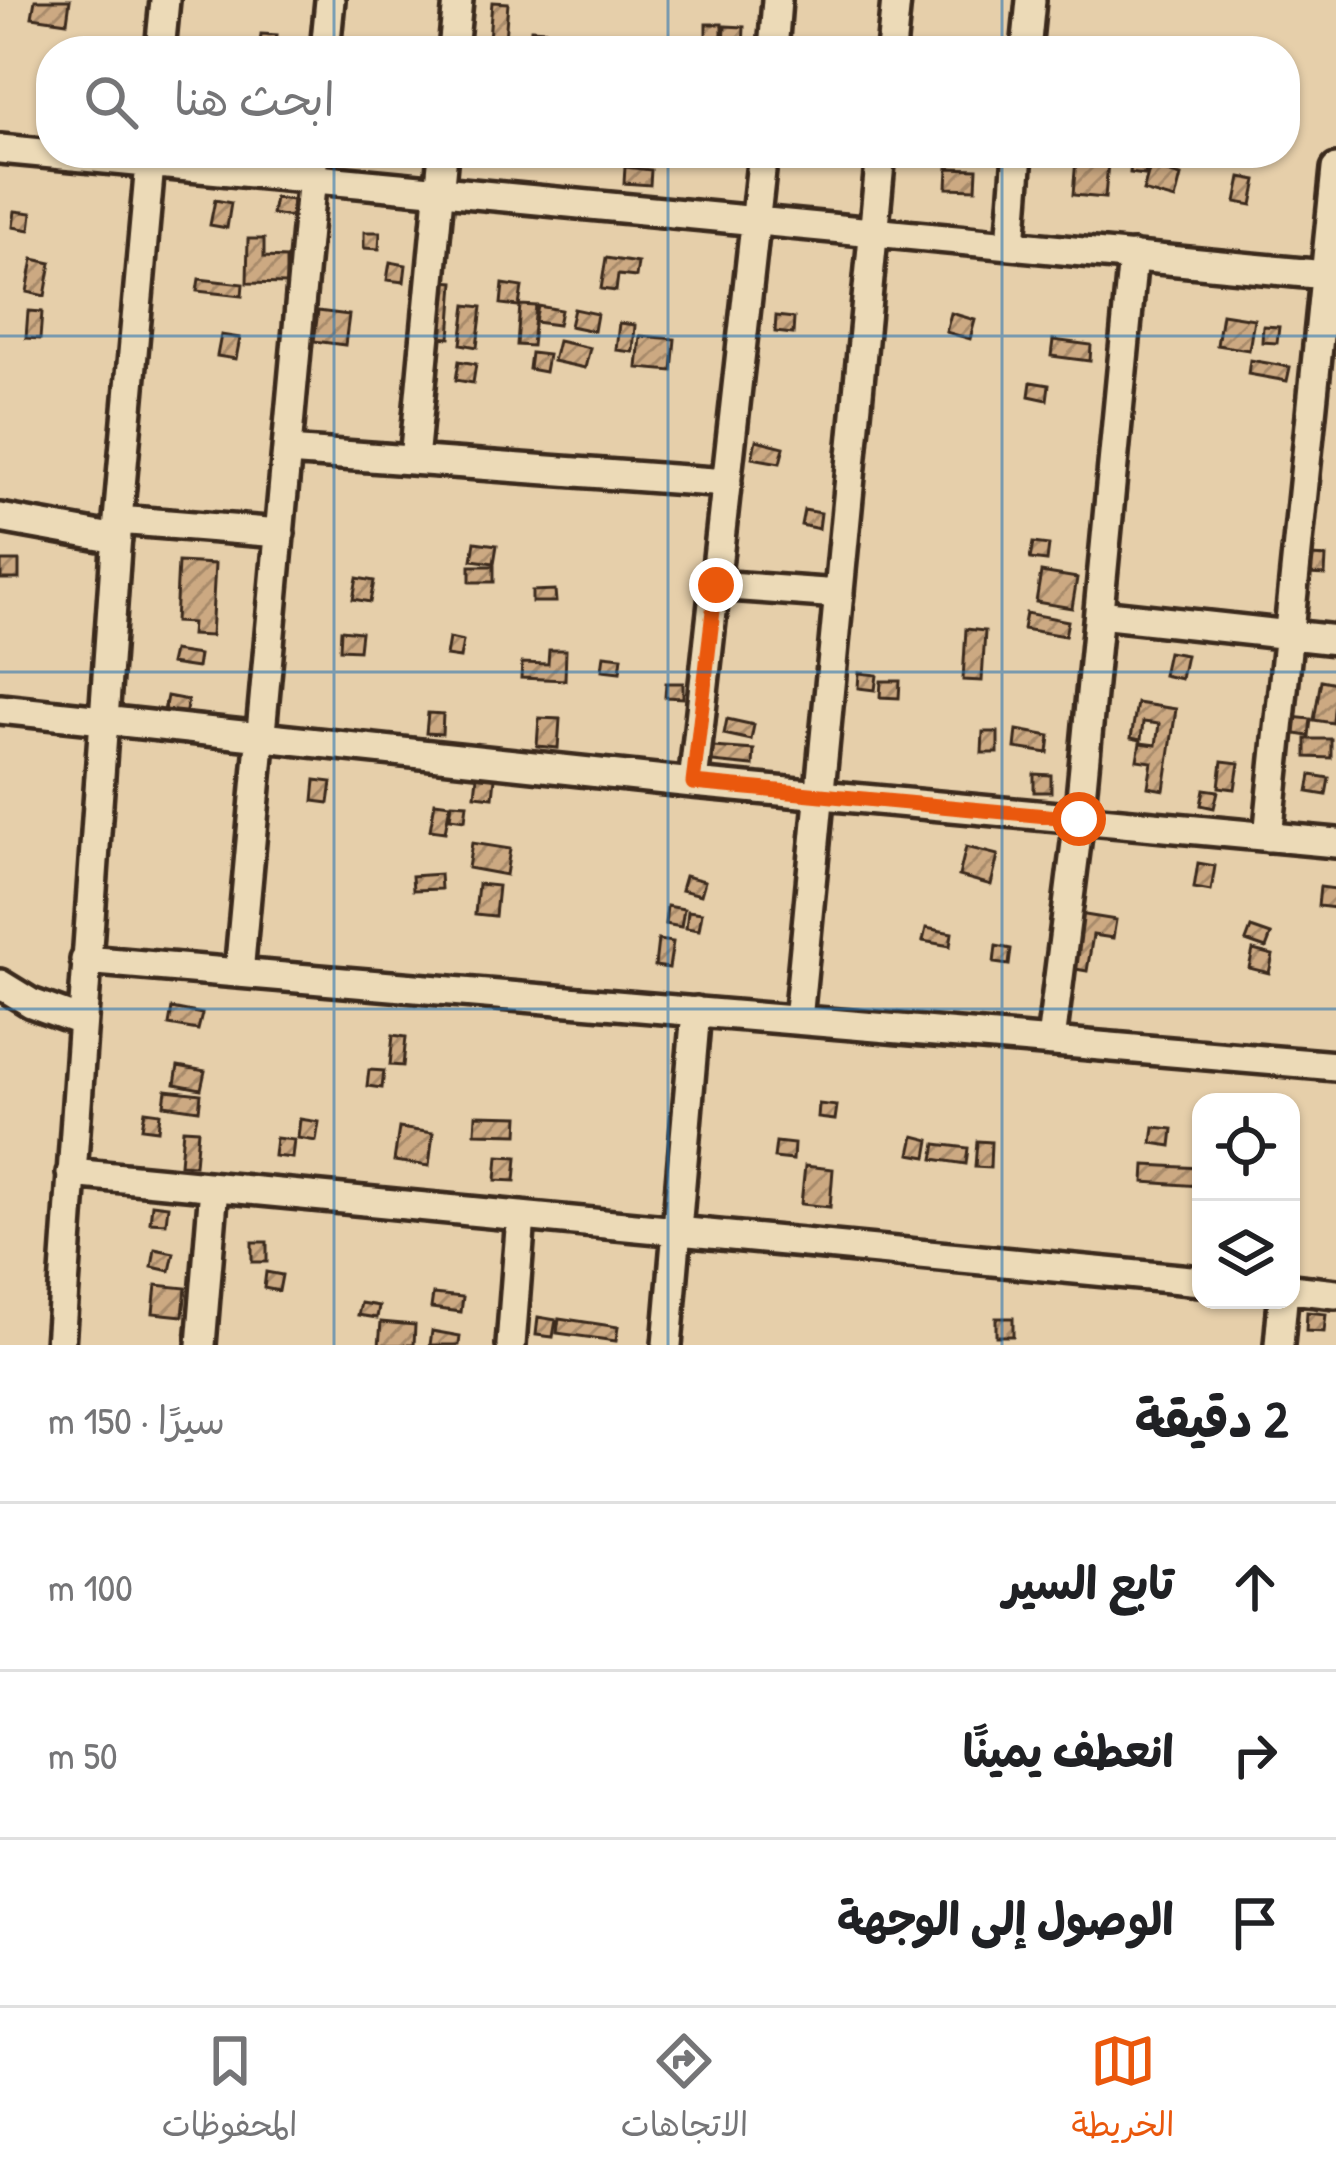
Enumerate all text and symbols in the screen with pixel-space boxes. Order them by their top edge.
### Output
search box [36,36,1300,168]
text: ابحث هنا [174,68,335,129]
icon: search [78,69,144,135]
route end [689,558,743,612]
route start [1052,792,1106,846]
map controls [1192,1093,1300,1309]
button: locate [1192,1093,1300,1201]
button: layers [1192,1201,1300,1309]
text: 2 دقيقة [1135,1384,1288,1453]
text: سيرًا · 150 m [48,1393,225,1446]
text: تابع السير [1003,1552,1174,1613]
icon: ahead [1222,1554,1288,1620]
text: 100 m [48,1560,133,1613]
text: انعطف يمينًا [963,1720,1174,1781]
icon: right [1222,1722,1288,1788]
text: 50 m [48,1728,118,1781]
text: الوصول إلى الوجهة [837,1888,1174,1949]
icon: arrive [1222,1890,1288,1956]
tab: المحفوظات [162,2028,298,2154]
tab: الاتجاهات [621,2028,748,2154]
tab: الخريطة [1071,2028,1174,2154]

